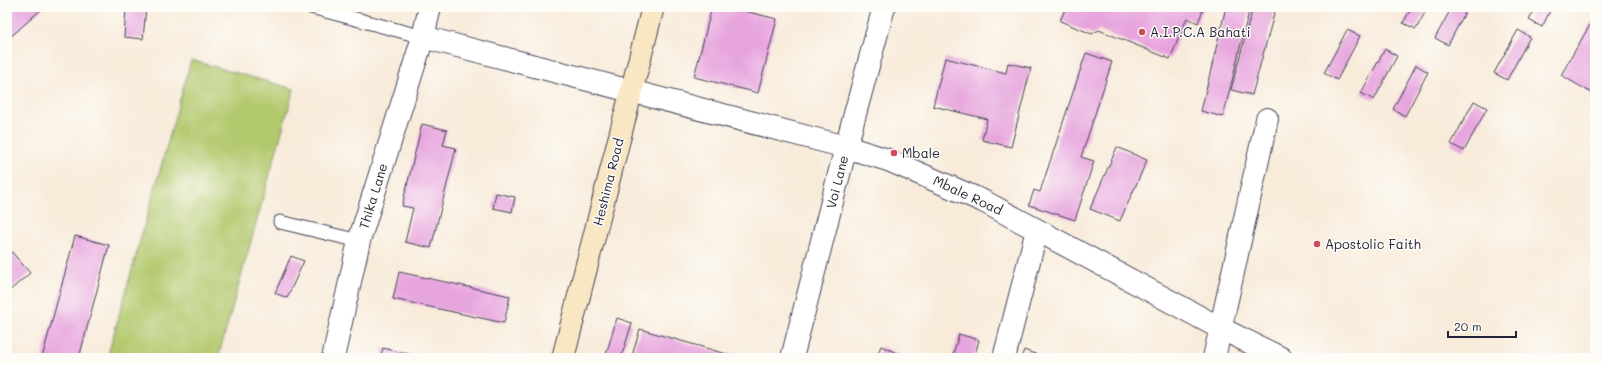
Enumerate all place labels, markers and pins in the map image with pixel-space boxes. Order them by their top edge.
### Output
place label: A.I.P.C.A Bahati [1150,23,1250,40]
marker: A.I.P.C.A Bahati [1137,27,1147,37]
place label: Mbale [902,144,940,161]
marker: Mbale [889,148,899,158]
place label: Apostolic Faith [1325,235,1421,252]
marker: Apostolic Faith [1312,239,1322,249]

